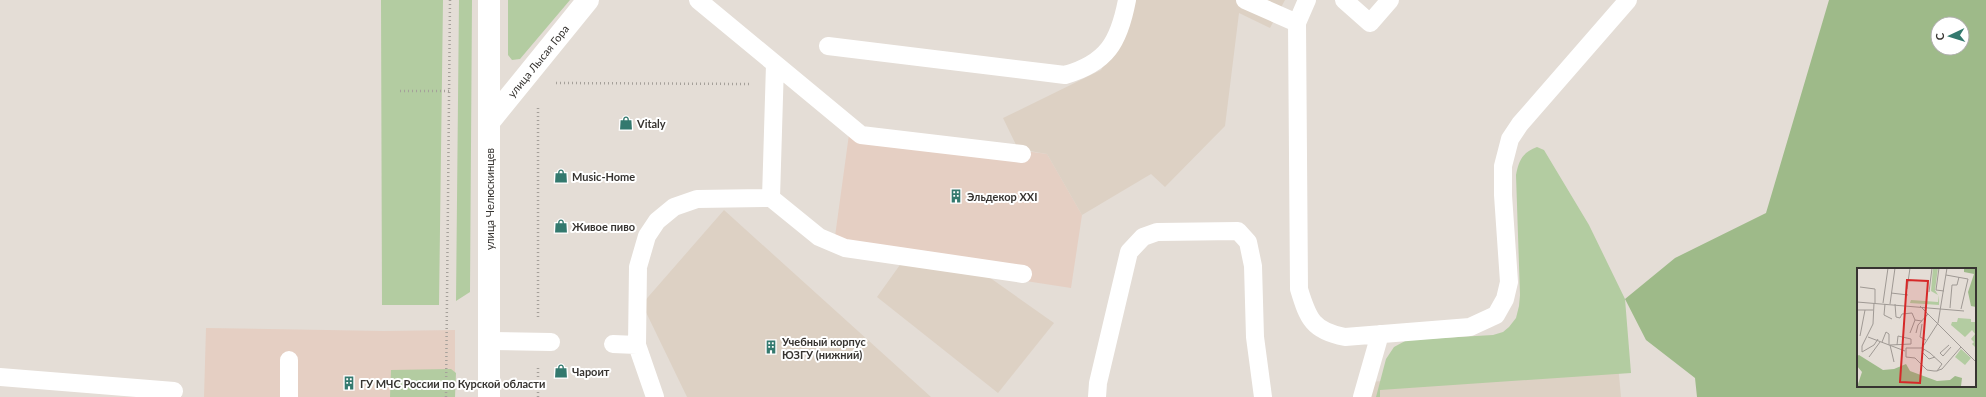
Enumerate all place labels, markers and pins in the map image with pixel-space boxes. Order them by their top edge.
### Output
shop icon: Vitaly [618,115,634,131]
place label: Vitaly [636,117,666,130]
shop icon: Music-Home [553,168,569,184]
place label: Music-Home [572,170,635,183]
building icon: Эльдекор XXI [948,188,964,204]
place label: Эльдекор XXI [967,190,1038,203]
shop icon: Живое пиво [553,218,569,234]
place label: Живое пиво [572,220,635,233]
place label: Учебный корпус ЮЗГУ (нижний) [781,335,866,361]
building icon: Учебный корпус ЮЗГУ (нижний) [763,339,779,355]
shop icon: Чароит [553,363,569,379]
place label: Чароит [572,365,610,378]
building icon: ГУ МЧС России по Курской области [341,375,357,391]
place label: ГУ МЧС России по Курской области [360,377,545,390]

